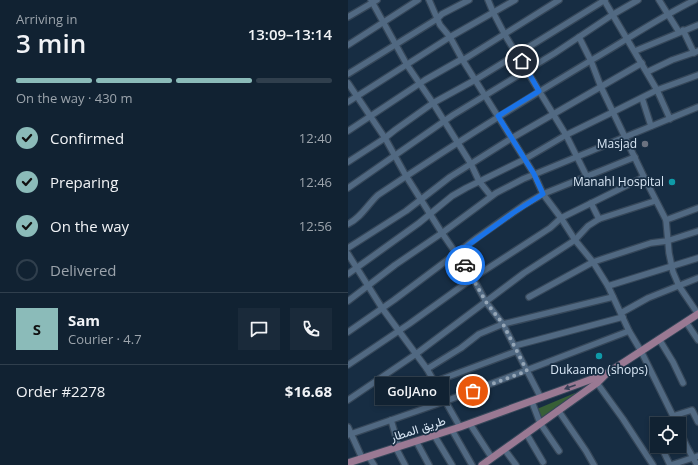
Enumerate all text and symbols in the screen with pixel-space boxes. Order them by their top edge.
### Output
text: Arriving in [16,10,78,28]
text: 13:09–13:14 [248,24,332,44]
text: 3 min [16,25,86,61]
pin [505,44,539,78]
icon: home [511,50,533,72]
text: On the way · 430 m [16,89,132,107]
icon: check [16,127,38,149]
text: Confirmed [50,128,124,148]
text: 12:40 [299,129,332,147]
place label: Masjad [597,135,637,152]
marker: Masjad [640,139,650,149]
icon: check [16,171,38,193]
text: Preparing [50,172,118,192]
text: 12:46 [299,173,332,191]
place label: Manahl Hospital [573,173,664,190]
marker: Manahl Hospital [667,177,677,187]
icon: check [16,215,38,237]
text: On the way [50,216,129,236]
text: 12:56 [299,217,332,235]
courier [445,245,485,285]
icon: car [454,254,476,276]
text: Delivered [50,260,117,280]
button: chat [238,308,280,350]
button: phone [290,308,332,350]
text: Sam [68,310,100,330]
text: S [33,319,41,339]
text: Courier · 4.7 [68,330,142,348]
marker: Dukaamo (shops) [594,351,604,361]
place label: Dukaamo (shops) [550,361,648,378]
pin [456,374,490,408]
callout: GolJAno [375,377,449,405]
icon: bag [462,380,484,402]
text: Order #2278 [16,381,105,401]
text: $16.68 [285,381,332,401]
text: GolJAno [387,382,437,400]
one-way arrow [563,384,575,390]
street label: طريق المطار [387,412,448,446]
map controls [650,417,686,453]
button: locate [650,417,686,453]

